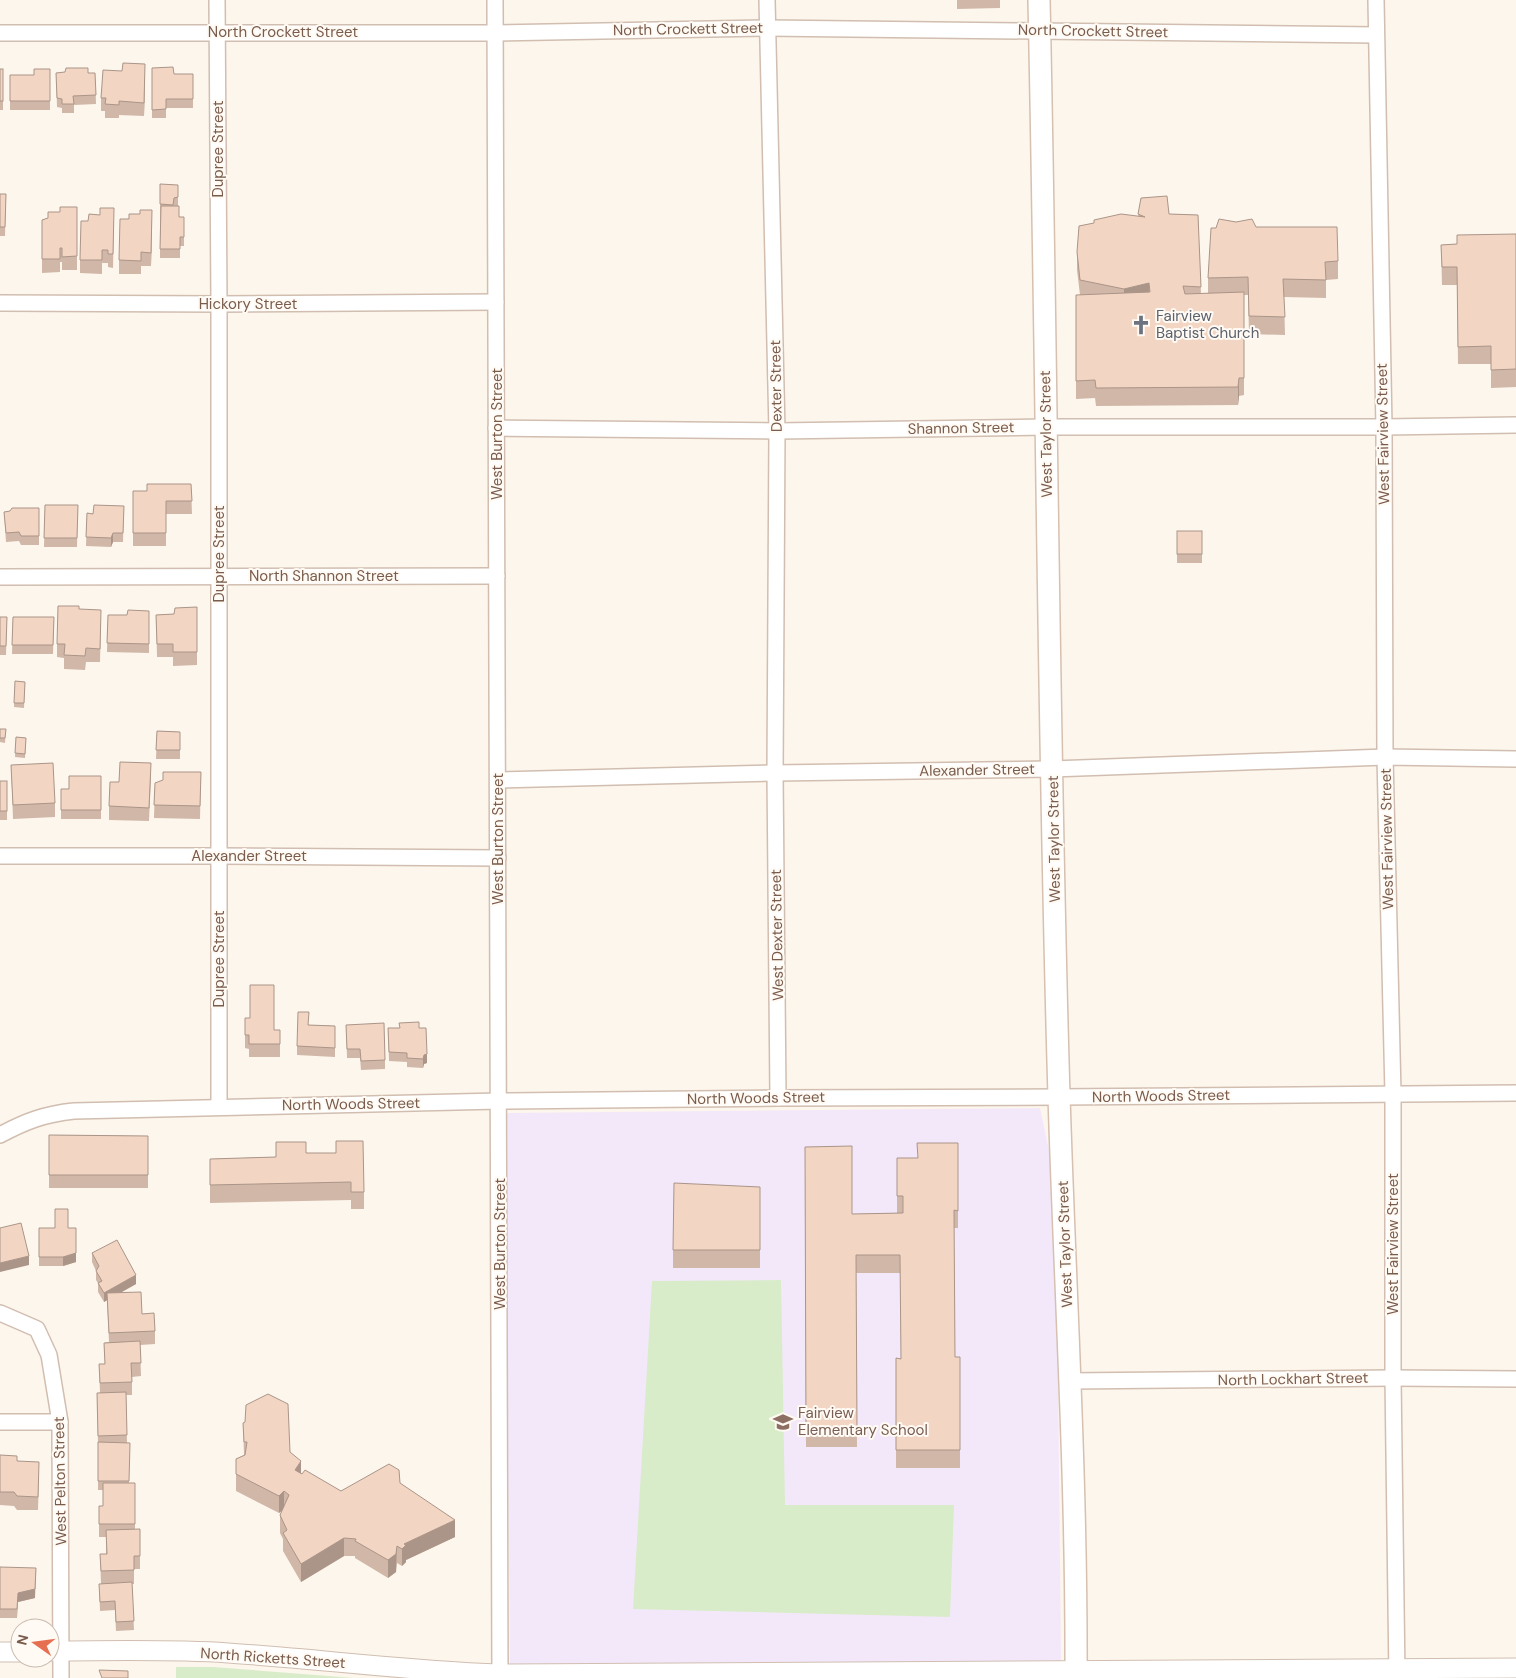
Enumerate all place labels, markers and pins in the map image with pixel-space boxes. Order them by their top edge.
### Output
place label: Fairview Baptist Church [1156,306,1259,343]
church icon: Fairview Baptist Church [1130,314,1152,336]
place label: Fairview Elementary School [798,1403,928,1440]
school or university icon: Fairview Elementary School [772,1411,794,1433]

